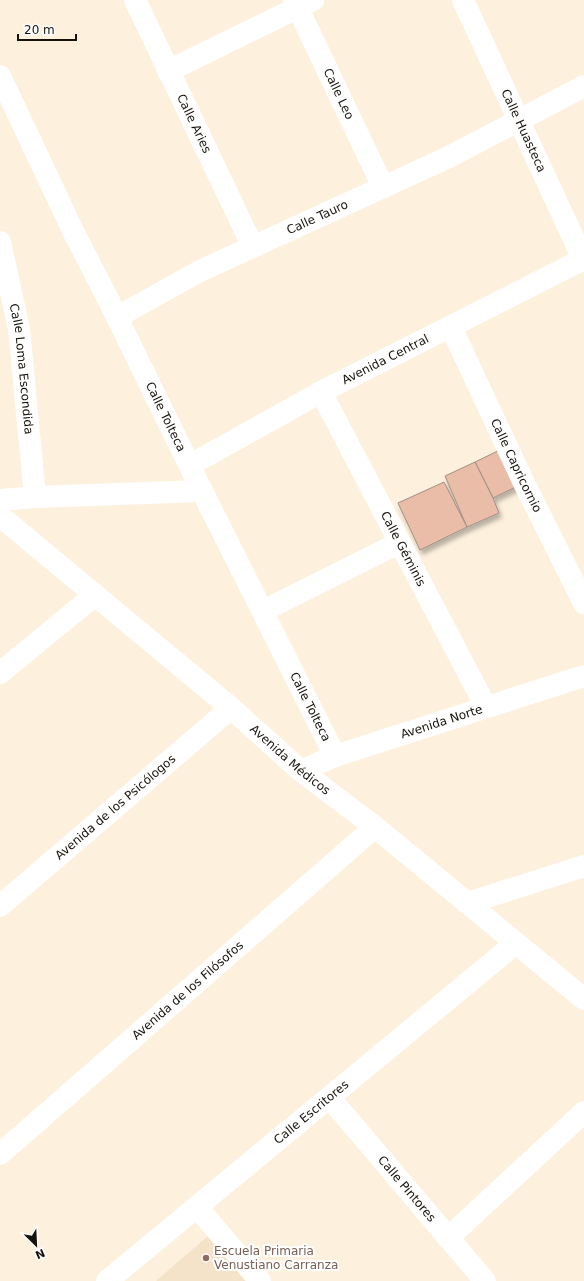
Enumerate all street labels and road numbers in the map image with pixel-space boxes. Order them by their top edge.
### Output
street label: Calle Leo [321,66,357,122]
street label: Calle Huasteca [498,87,549,174]
street label: Calle Aries [174,92,214,155]
street label: Calle Tauro [284,197,350,237]
street label: Calle Loma Escondida [7,302,36,435]
street label: Avenida Central [339,332,431,387]
street label: Calle Tolteca [143,380,189,454]
street label: Calle Capricornio [488,416,545,515]
street label: Calle Géminis [378,509,428,589]
street label: Calle Tolteca [287,670,334,744]
street label: Avenida Norte [399,702,484,741]
street label: Avenida Médicos [247,722,333,798]
street label: Avenida de los Psicólogos [52,752,178,862]
street label: Avenida de los Filósofos [129,938,246,1043]
street label: Calle Escritores [271,1077,351,1147]
street label: Calle Pintores [375,1153,439,1225]

